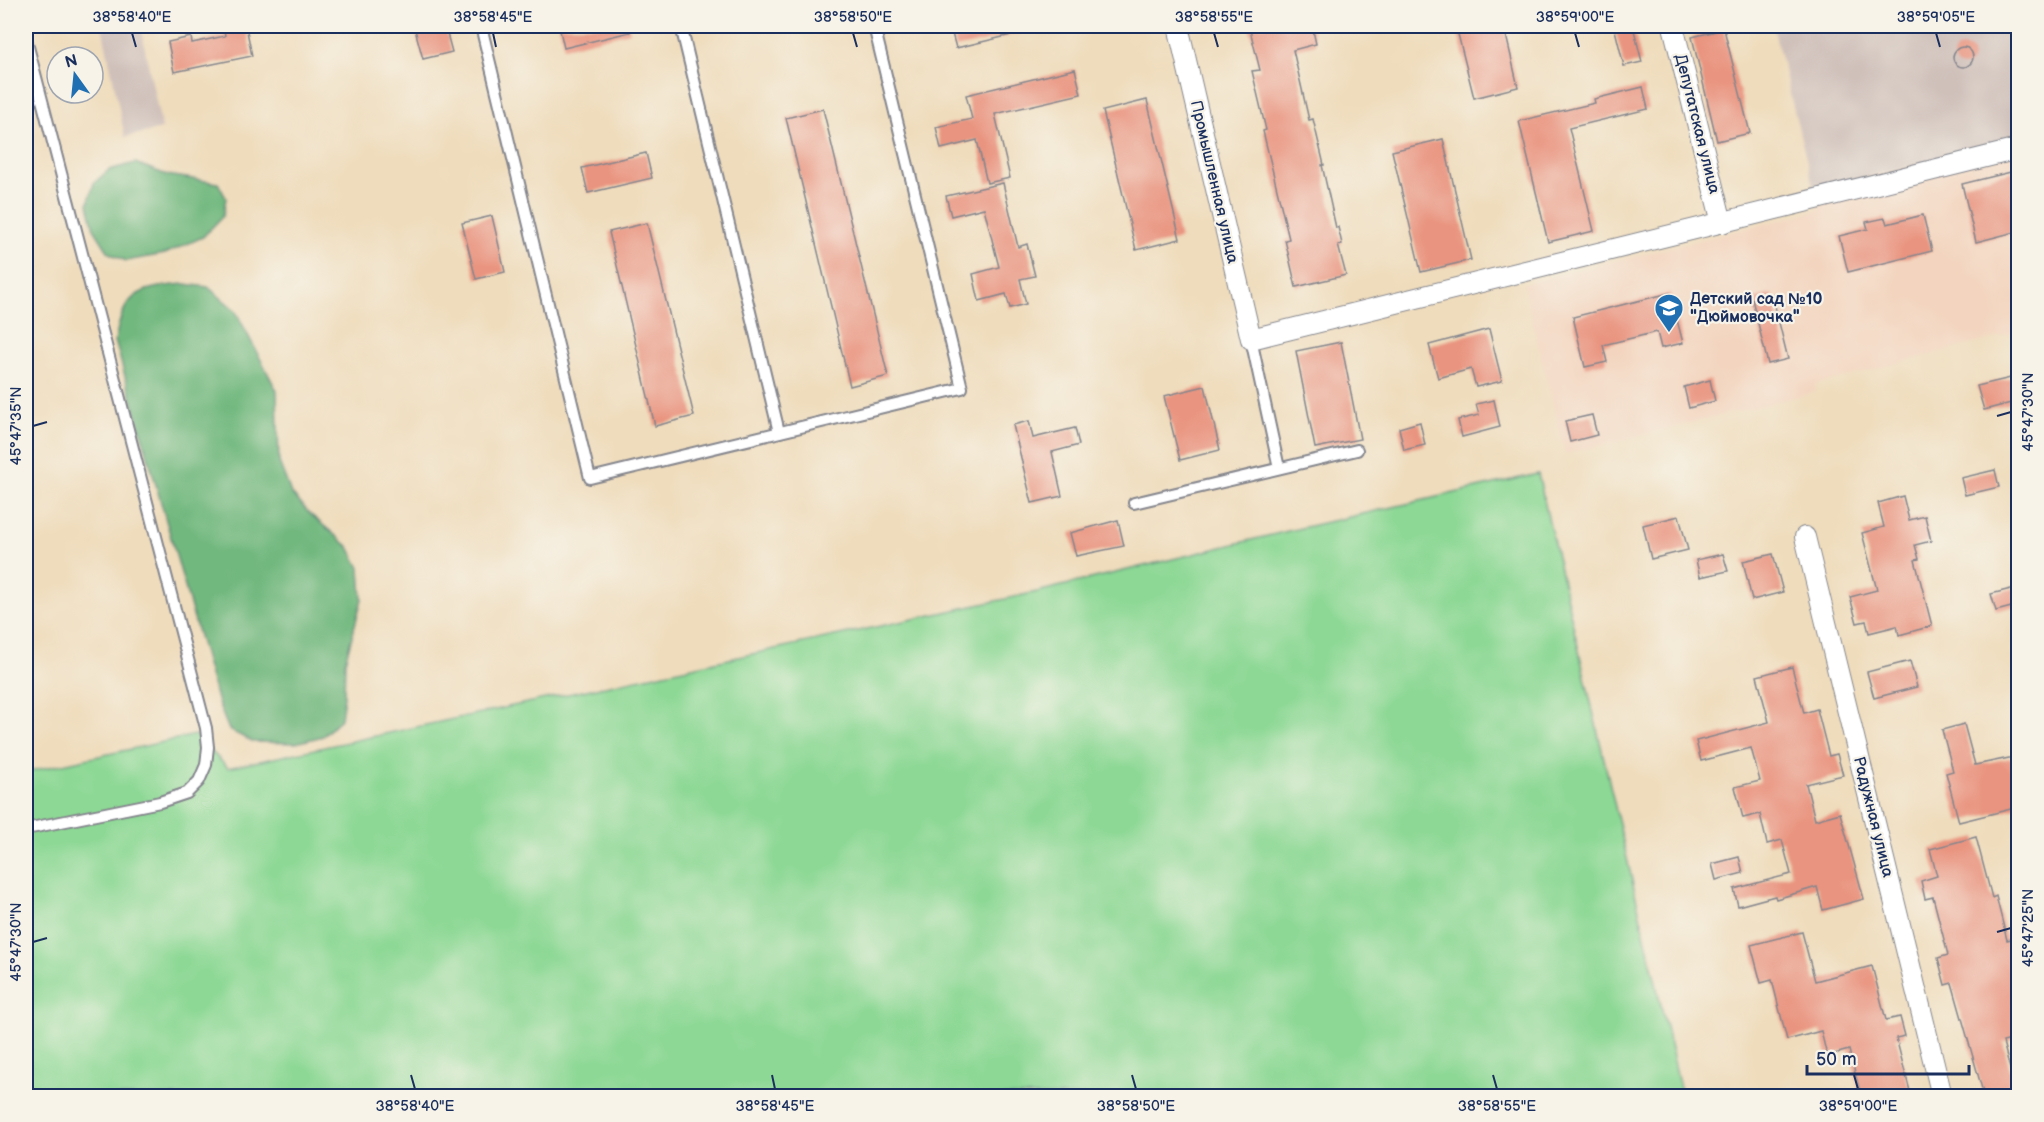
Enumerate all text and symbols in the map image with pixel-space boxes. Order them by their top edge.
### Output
text: 38°58'40"E [92,8,172,27]
text: 38°58'45"E [454,8,533,27]
text: 38°58'50"E [814,8,892,27]
text: 38°58'55"E [1175,8,1253,27]
text: 38°59'00"E [1536,8,1614,27]
text: 38°59'05"E [1897,8,1975,27]
north arrow [45,45,105,105]
text: N [63,51,80,73]
street label: Депутатская улица [1670,52,1724,196]
street label: Промышленная улица [1186,99,1242,266]
place label: Детский сад №10 "Дюймовочка" [1690,290,1823,327]
school or university icon: Детский сад №10 "Дюймовочка" [1653,292,1685,334]
text: 45°47'30"N [2019,372,2038,452]
text: 45°47'35"N [7,386,26,466]
street label: Радужная улица [1849,755,1897,880]
text: 45°47'25"N [2019,889,2038,967]
text: 45°47'30"N [7,902,26,982]
scale bar [1807,1038,1969,1076]
text: 50 m [1816,1049,1857,1070]
text: 38°58'40"E [375,1097,455,1116]
text: 38°58'45"E [736,1097,815,1116]
text: 38°58'50"E [1097,1097,1175,1116]
text: 38°58'55"E [1458,1097,1536,1116]
text: 38°59'00"E [1819,1097,1897,1116]

